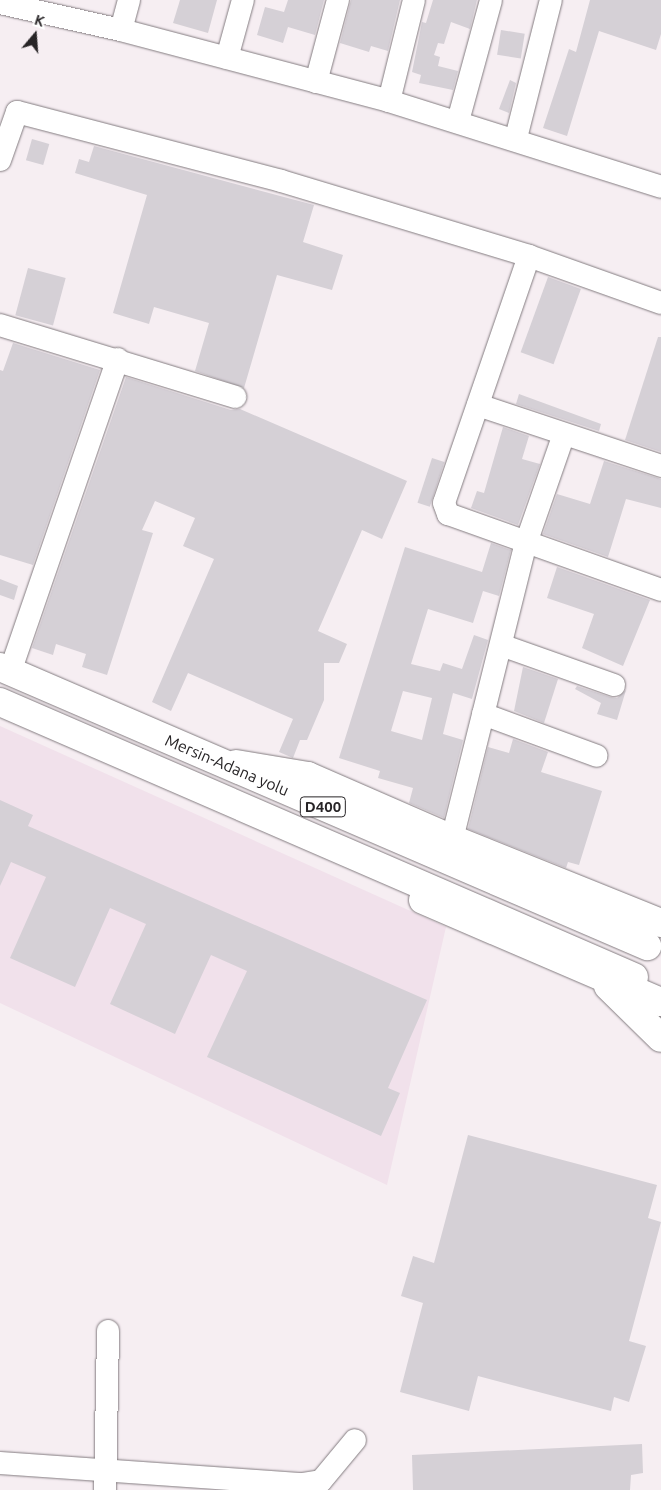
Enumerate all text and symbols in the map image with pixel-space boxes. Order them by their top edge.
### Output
north arrow [10,10,60,60]
text: K [33,12,47,30]
street label: Mersin-Adana yolu [162,730,292,800]
road number: D400 [299,794,347,820]

